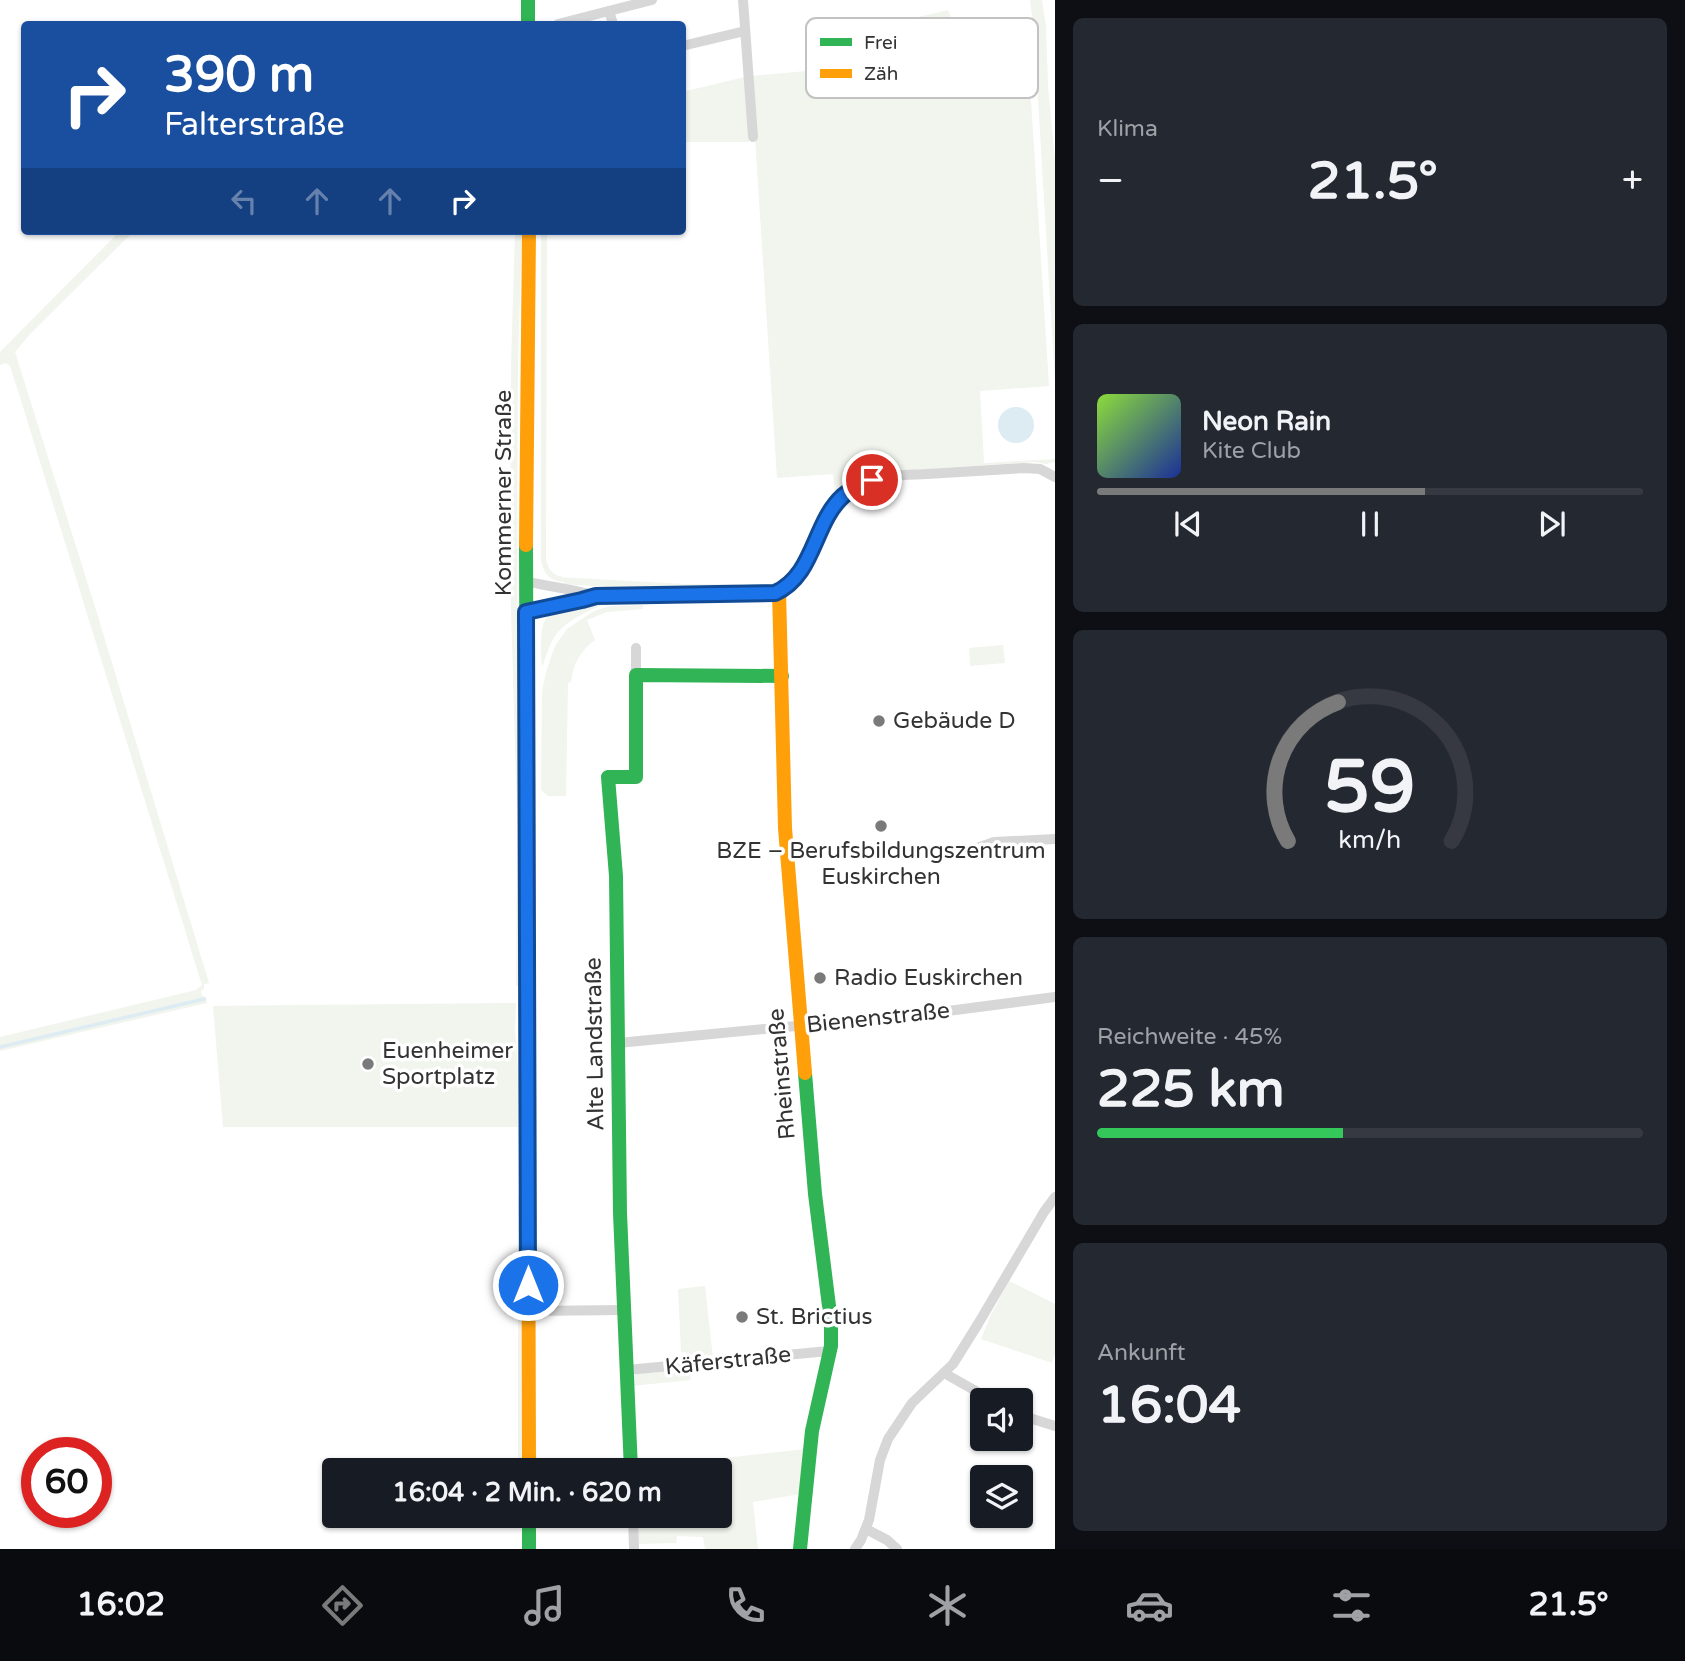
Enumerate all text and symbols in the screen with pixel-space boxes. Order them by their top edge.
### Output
legend [806,18,1038,98]
text: Frei [864,32,898,54]
text: 390 m [164,46,314,105]
icon: right [49,49,140,140]
text: Zäh [864,63,898,85]
text: Falterstraße [164,106,345,144]
text: Klima [1097,115,1158,143]
text: 21.5° [1308,150,1438,213]
text: − [1097,158,1124,204]
text: + [1622,158,1643,204]
icon: left [225,182,263,220]
icon: ahead [298,182,336,220]
icon: ahead [371,182,409,220]
icon: right [444,182,482,220]
street label: Kommerner Straße [490,390,518,596]
text: Neon Rain [1202,406,1331,437]
text: Kite Club [1202,437,1301,465]
pin [842,450,902,510]
icon: arrive [853,461,891,499]
icon: previous [1169,505,1207,543]
icon: pause [1351,505,1389,543]
icon: next [1533,505,1571,543]
place label: Gebäude D [893,707,1016,735]
marker: Gebäude D [871,713,887,729]
text: 59 [1324,744,1416,832]
marker: BZE – Berufsbildungszentrum Euskirchen [873,818,889,834]
text: km/h [1339,824,1401,854]
place label: BZE – Berufsbildungszentrum Euskirchen [716,837,1046,891]
street label: Alte Landstraße [579,957,611,1131]
place label: Radio Euskirchen [834,964,1023,992]
marker: Radio Euskirchen [812,970,828,986]
street label: Bienenstraße [805,997,951,1039]
street label: Rheinstraße [762,1007,802,1141]
text: Reichweite · 45% [1097,1023,1282,1051]
place label: Euenheimer Sportplatz [382,1037,513,1091]
marker: Euenheimer Sportplatz [360,1056,376,1072]
text: 225 km [1097,1058,1285,1121]
position arrow [491,1248,565,1322]
place label: St. Brictius [756,1303,873,1331]
marker: St. Brictius [734,1309,750,1325]
text: Ankunft [1097,1339,1186,1367]
street label: Käferstraße [664,1340,792,1382]
text: 16:04 [1097,1374,1241,1437]
map controls [970,1388,1033,1528]
button: sound [970,1388,1033,1451]
speed limit sign: 60 [21,1437,112,1528]
button: layers [970,1465,1033,1528]
text: 16:04 · 2 Min. · 620 m [392,1477,662,1508]
icon: directions [318,1581,367,1630]
icon: music [520,1581,569,1630]
icon: phone [721,1581,770,1630]
icon: climate [923,1581,972,1630]
icon: car [1125,1581,1174,1630]
icon: filters [1327,1581,1376,1630]
text: 16:02 [76,1586,165,1624]
text: 21.5° [1528,1586,1609,1624]

